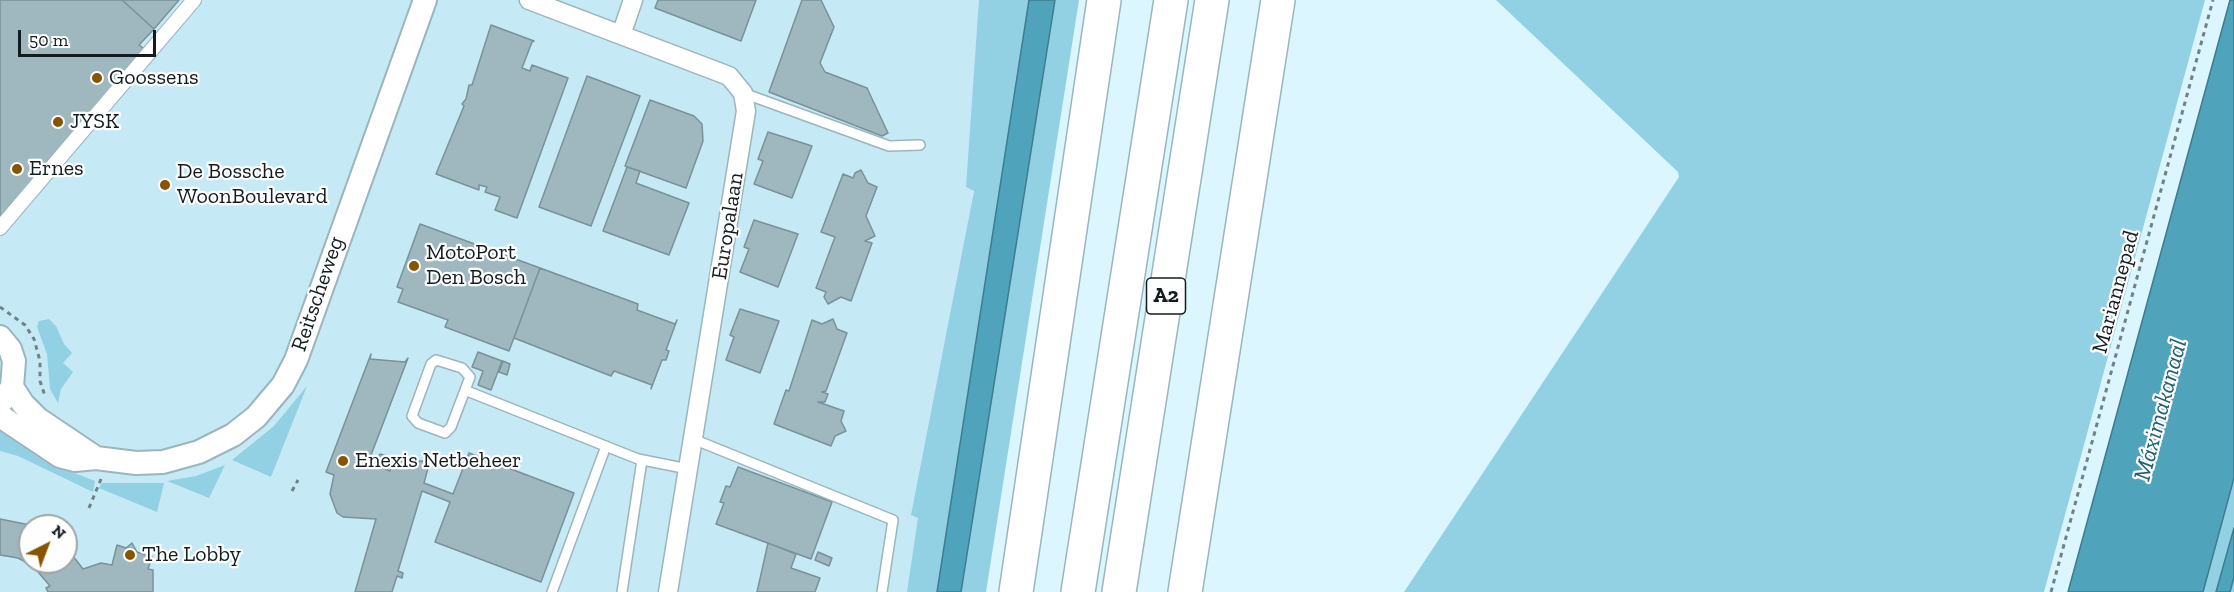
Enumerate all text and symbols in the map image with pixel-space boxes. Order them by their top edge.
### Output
scale bar [21,18,159,56]
text: 50 m [29,29,68,51]
place label: Goossens [109,65,199,91]
marker: Goossens [90,71,104,85]
place label: JYSK [70,109,119,135]
marker: JYSK [51,115,65,129]
place label: Ernes [29,156,84,182]
place label: De Bossche WoonBoulevard [177,159,328,210]
marker: Ernes [10,162,24,176]
street label: Europalaan [706,170,750,282]
marker: De Bossche WoonBoulevard [158,178,172,192]
street label: Mariannepad [2087,228,2145,356]
street label: Reitscheweg [286,233,350,355]
place label: MotoPort Den Bosch [426,240,526,292]
marker: MotoPort Den Bosch [407,259,421,273]
road number: A2 [1146,278,1186,314]
water label: Máximakanaal [2128,336,2194,484]
place label: Enexis Netbeheer [355,448,521,474]
marker: Enexis Netbeheer [336,454,350,468]
north arrow [18,514,78,574]
text: N [48,521,70,543]
place label: The Lobby [142,542,241,568]
marker: The Lobby [123,548,137,562]

